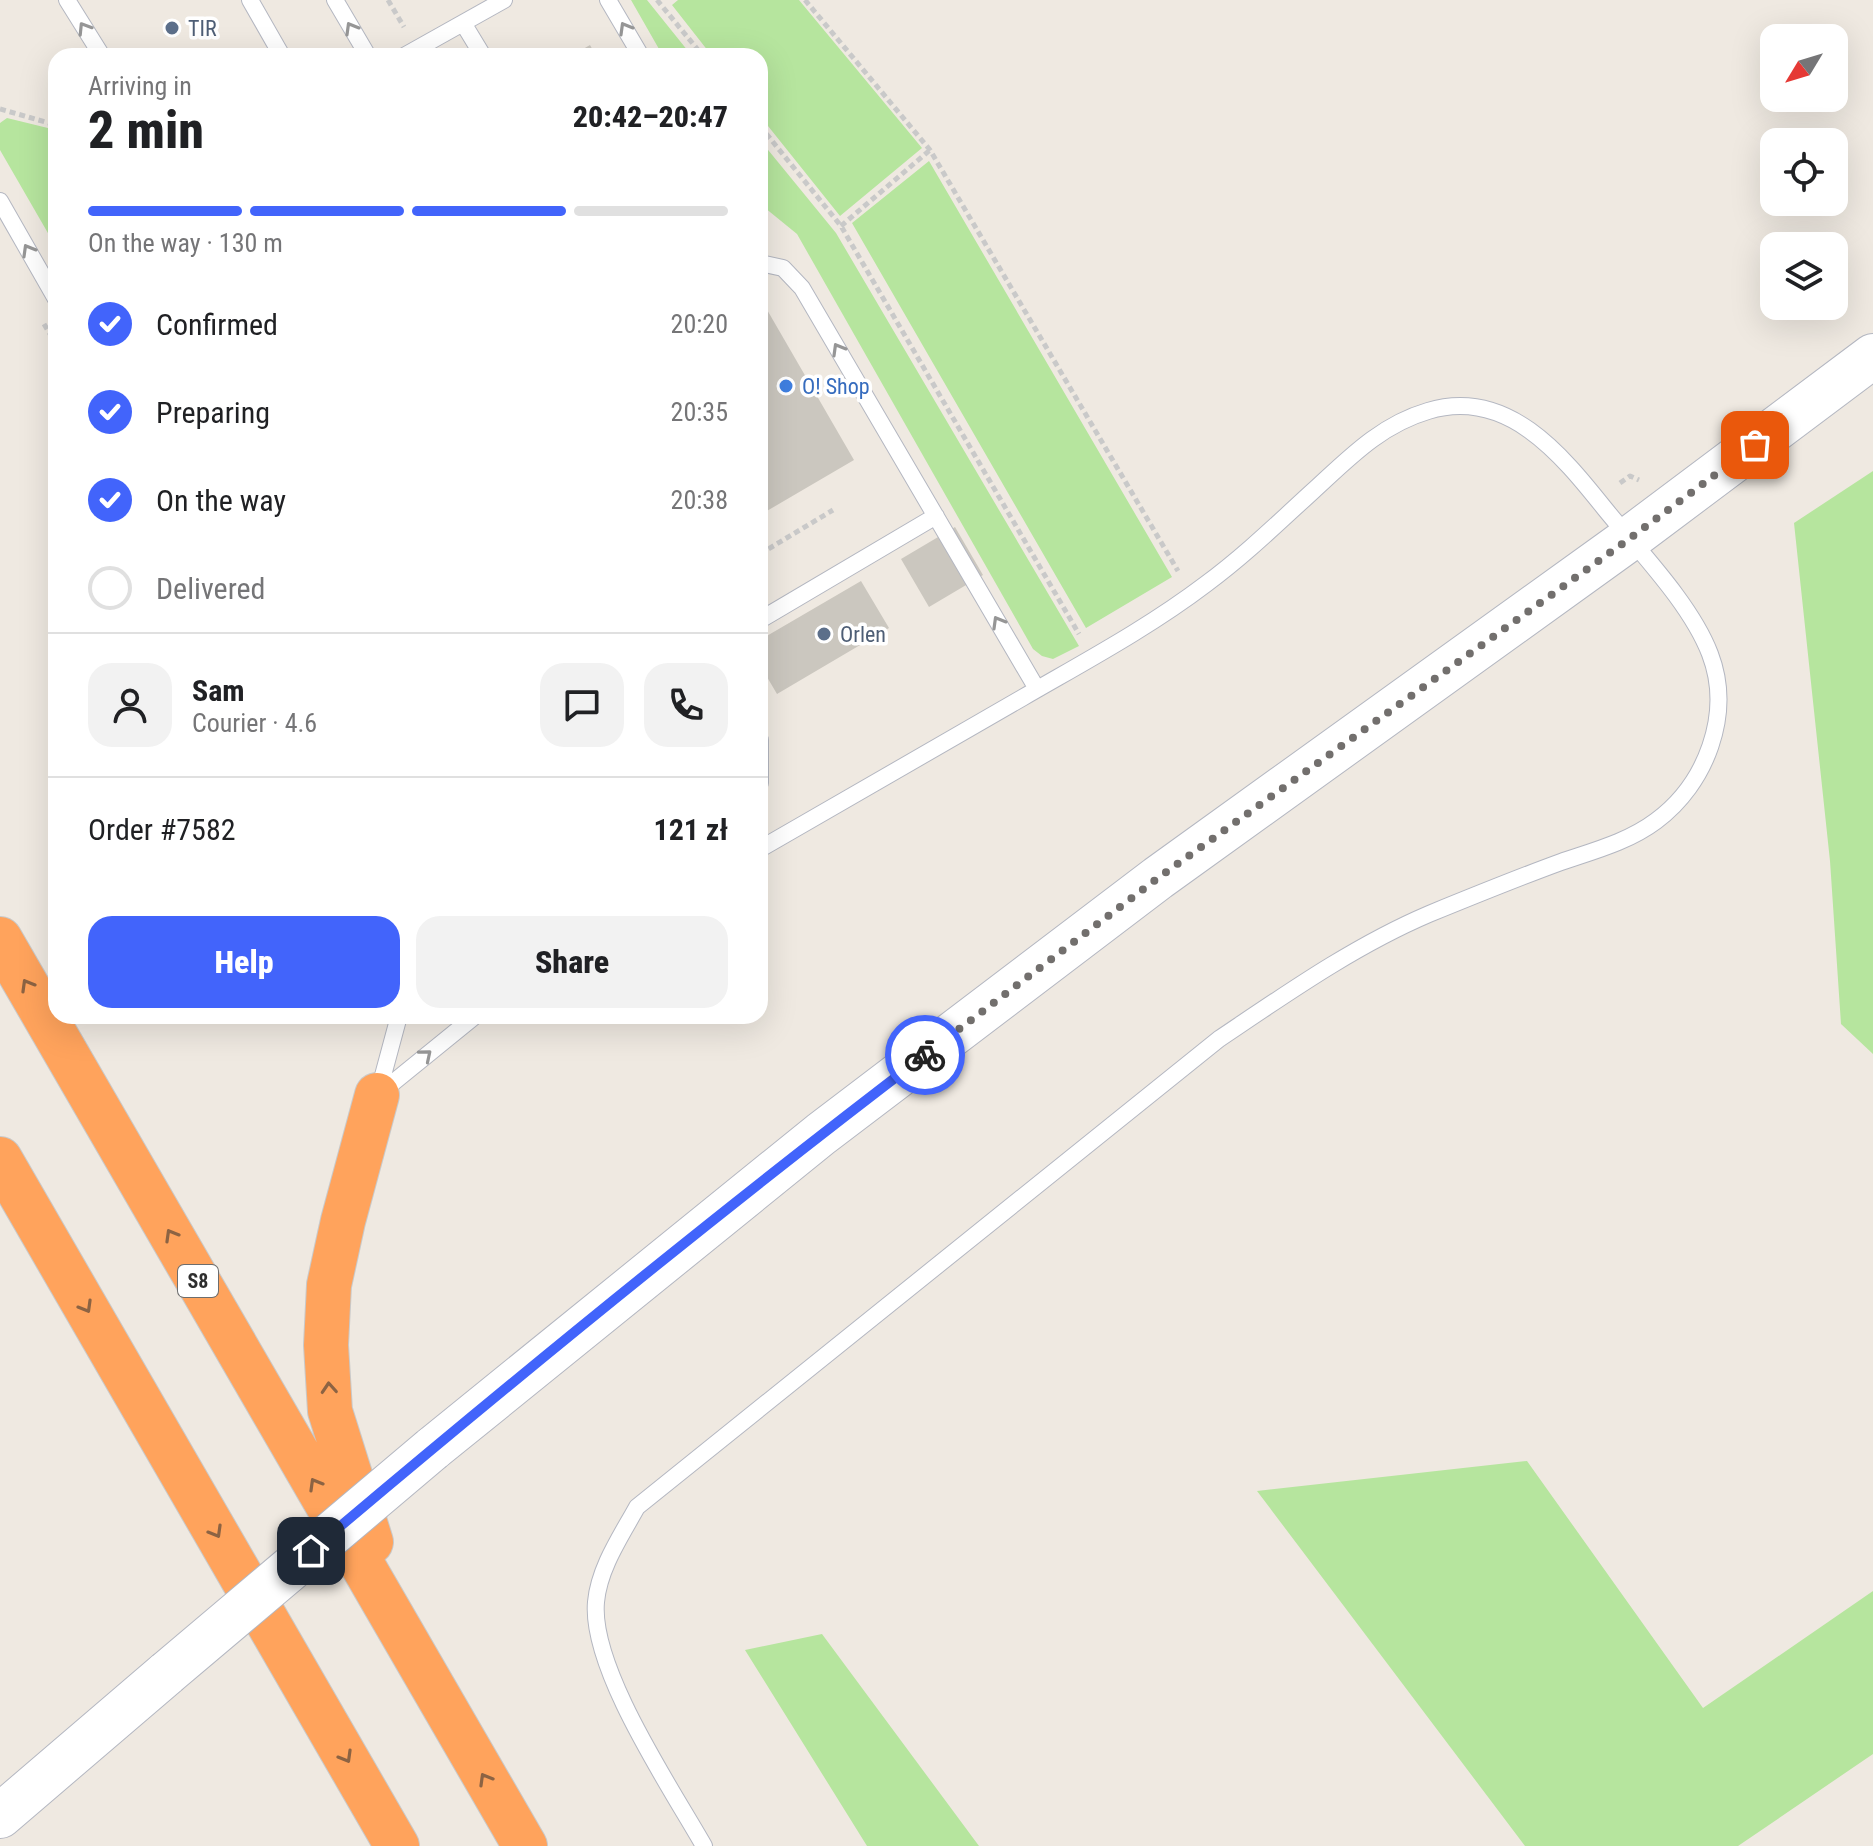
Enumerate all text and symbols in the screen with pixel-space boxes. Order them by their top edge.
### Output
place label: TIR [188,16,217,41]
marker: TIR [163,19,181,37]
one-way arrow [79,22,94,37]
one-way arrow [345,22,361,37]
one-way arrow [619,22,635,37]
north arrow [1760,24,1848,112]
map controls [1760,24,1848,320]
text: Arriving in [88,71,192,101]
text: 20:42–20:47 [573,99,728,134]
text: 2 min [88,100,204,161]
button: locate [1760,128,1848,216]
text: On the way · 130 m [88,228,283,258]
button: layers [1760,232,1848,320]
one-way arrow [22,244,38,259]
icon: check [88,302,132,346]
text: Confirmed [156,307,278,342]
text: 20:20 [671,309,728,339]
one-way arrow [832,343,848,358]
place label: O! Shop [802,374,870,399]
marker: O! Shop [777,377,795,395]
icon: check [88,390,132,434]
text: Preparing [156,395,270,430]
text: 20:35 [671,397,728,427]
pin [1721,411,1789,479]
icon: bag [1733,423,1777,467]
icon: check [88,478,132,522]
text: On the way [156,483,286,518]
text: 20:38 [671,485,728,515]
text: Delivered [156,571,265,606]
one-way arrow [992,616,1008,631]
place label: Orlen [840,622,886,647]
marker: Orlen [815,625,833,643]
button: person [88,663,172,747]
button: chat [540,663,624,747]
button: phone [644,663,728,747]
text: Sam [192,673,245,708]
text: Courier · 4.6 [192,708,317,738]
text: Order #7582 [88,812,236,847]
text: 121 zł [653,812,728,847]
button: Help [88,916,400,1008]
button: Share [416,916,728,1008]
one-way arrow [21,979,37,994]
courier [885,1015,965,1095]
icon: bike [903,1033,947,1077]
one-way arrow [416,1050,431,1065]
one-way arrow [165,1229,181,1244]
road number: S8 [178,1265,218,1297]
one-way arrow [76,1298,92,1313]
one-way arrow [321,1381,338,1394]
one-way arrow [309,1478,325,1493]
pin [277,1517,345,1585]
one-way arrow [206,1523,222,1538]
icon: home [289,1529,333,1573]
one-way arrow [336,1748,352,1763]
one-way arrow [480,1773,495,1787]

